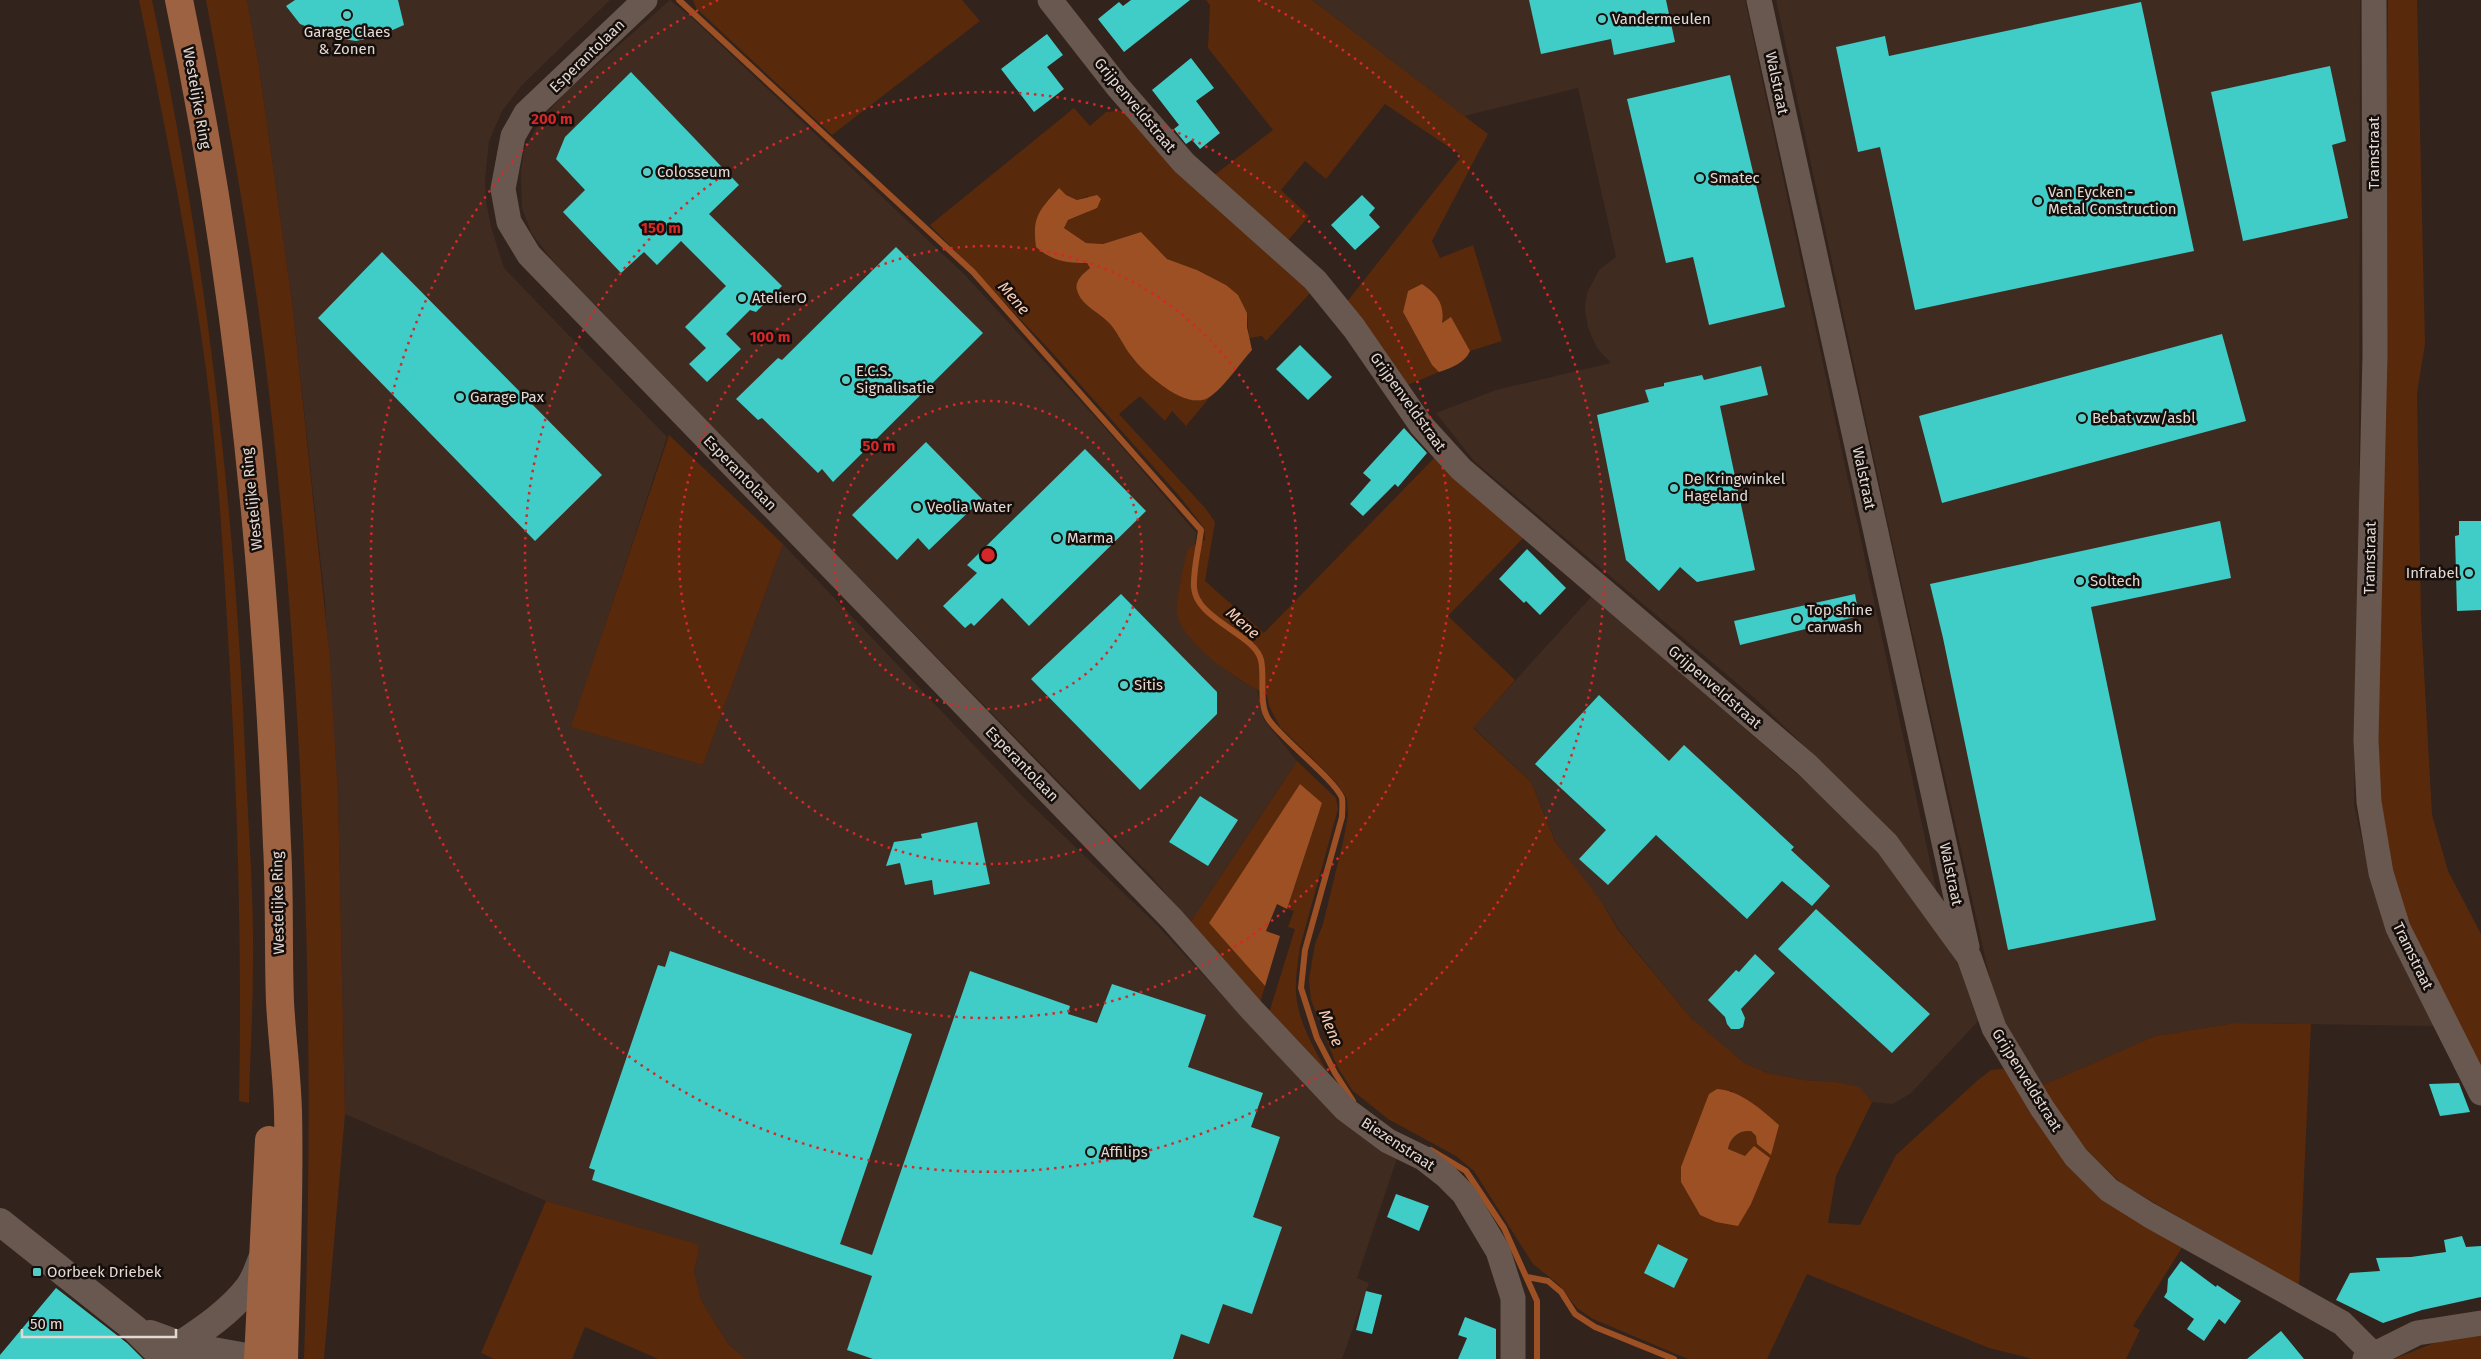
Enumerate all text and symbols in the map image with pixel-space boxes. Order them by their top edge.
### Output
marker: Garage Claes & Zonen [341,9,353,21]
place label: Vandermeulen [1612,10,1711,28]
marker: Vandermeulen [1596,13,1608,25]
street label: Esperantolaan [546,16,628,96]
place label: Garage Claes & Zonen [304,23,390,58]
street label: Westelijke Ring [179,46,215,151]
street label: Walstraat [1762,50,1793,117]
street label: Grijpenveldstraat [1090,54,1180,156]
text: 200 m [531,110,573,128]
street label: Tramstraat [2365,116,2383,189]
place label: Colosseum [657,163,731,181]
marker: Colosseum [641,166,653,178]
place label: Smatec [1710,169,1760,187]
marker: Smatec [1694,172,1706,184]
place label: Van Eycken - Metal Construction [2048,183,2177,218]
marker: Van Eycken - Metal Construction [2032,195,2044,207]
text: 150 m [641,219,681,237]
water label: Mene [994,277,1034,319]
place label: AtelierO [752,289,807,307]
marker: AtelierO [736,292,748,304]
text: 100 m [750,328,790,346]
street label: Grijpenveldstraat [1366,349,1450,455]
place label: E.C.S. Signalisatie [856,362,934,397]
marker: E.C.S. Signalisatie [840,374,852,386]
place label: Garage Pax [470,388,545,406]
marker: Garage Pax [454,391,466,403]
place label: Bebat vzw/asbl [2092,409,2196,427]
marker: Bebat vzw/asbl [2076,412,2088,424]
street label: Esperantolaan [700,432,780,514]
text: 50 m [862,437,896,455]
street label: Walstraat [1849,445,1880,512]
street label: Westelijke Ring [238,447,266,551]
place label: De Kringwinkel Hageland [1684,470,1786,505]
marker: De Kringwinkel Hageland [1668,482,1680,494]
place label: Veolia Water [927,498,1012,516]
marker: Veolia Water [911,501,923,513]
street label: Tramstraat [2360,521,2380,595]
place label: Marma [1067,529,1114,547]
marker: Marma [1051,532,1063,544]
centre of rings [979,546,997,564]
place label: Infrabel [2406,564,2460,582]
marker: Infrabel [2463,567,2475,579]
place label: Soltech [2090,572,2141,590]
marker: Soltech [2074,575,2086,587]
place label: Top shine carwash [1807,601,1873,636]
water label: Mene [1222,603,1264,643]
marker: Top shine carwash [1791,613,1803,625]
street label: Grijpenveldstraat [1665,642,1766,733]
place label: Sitis [1134,676,1163,694]
marker: Sitis [1118,679,1130,691]
street label: Esperantolaan [982,723,1062,805]
street label: Walstraat [1936,841,1967,908]
street label: Westelijke Ring [268,851,288,955]
street label: Tramstraat [2389,919,2437,993]
water label: Mene [1315,1007,1347,1049]
street label: Grijpenveldstraat [1988,1025,2066,1135]
street label: Biezenstraat [1358,1114,1439,1175]
place label: Affilips [1101,1143,1148,1161]
marker: Affilips [1085,1146,1097,1158]
place label: Oorbeek Driebek [47,1263,162,1281]
marker: Oorbeek Driebek [31,1266,43,1278]
scale bar [22,1306,176,1338]
text: 50 m [30,1315,63,1333]

